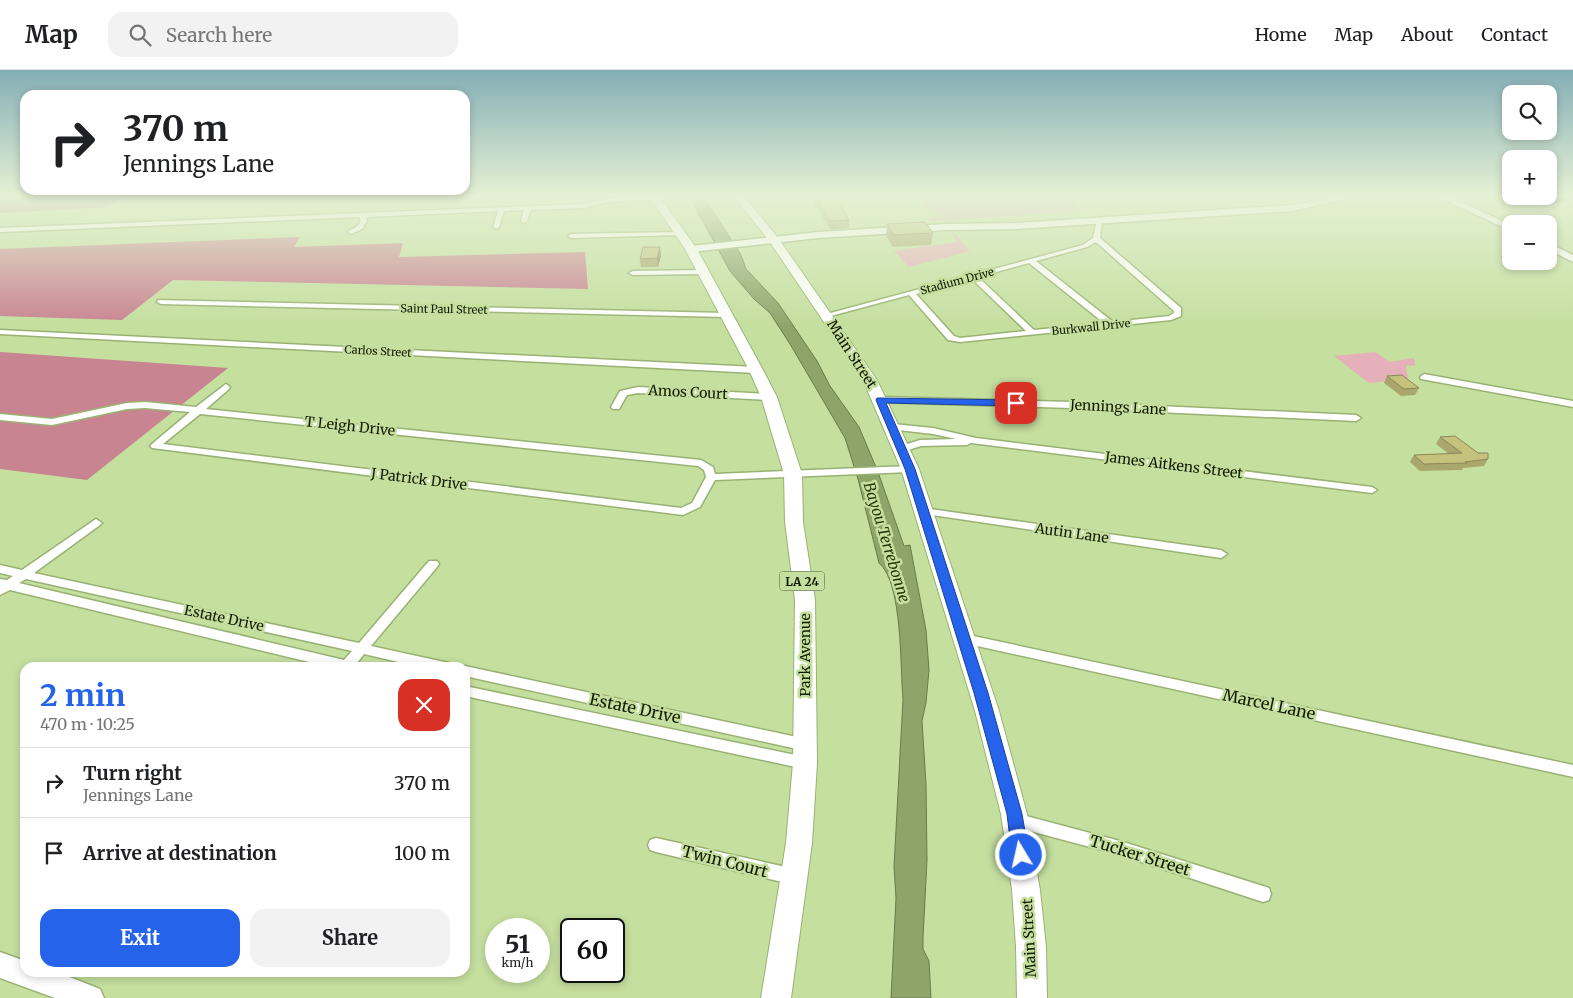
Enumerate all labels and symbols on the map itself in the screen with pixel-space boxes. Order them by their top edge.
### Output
street label: Stadium Drive [919,264,996,298]
street label: Saint Paul Street [400,301,488,317]
street label: Main Street [823,316,881,392]
street label: Burkwall Drive [1051,316,1131,338]
street label: Carlos Street [344,342,413,360]
street label: Amos Court [647,381,729,403]
pin [995,382,1037,424]
street label: Jennings Lane [1069,395,1166,419]
street label: T Leigh Drive [304,412,396,440]
street label: James Aitkens Street [1103,447,1244,482]
street label: J Patrick Drive [369,464,468,494]
water label: Bayou Terrebonne [860,480,914,605]
street label: Autin Lane [1033,519,1110,547]
road number: LA 24 [780,572,824,590]
street label: Estate Drive [182,601,266,635]
street label: Park Avenue [796,613,814,697]
street label: Marcel Lane [1221,684,1317,724]
street label: Estate Drive [588,689,682,727]
position arrow [994,828,1046,880]
street label: Tucker Street [1087,830,1193,880]
street label: Twin Court [680,841,771,881]
street label: Main Street [1018,898,1040,978]
speed limit sign: 60 [560,918,625,983]

